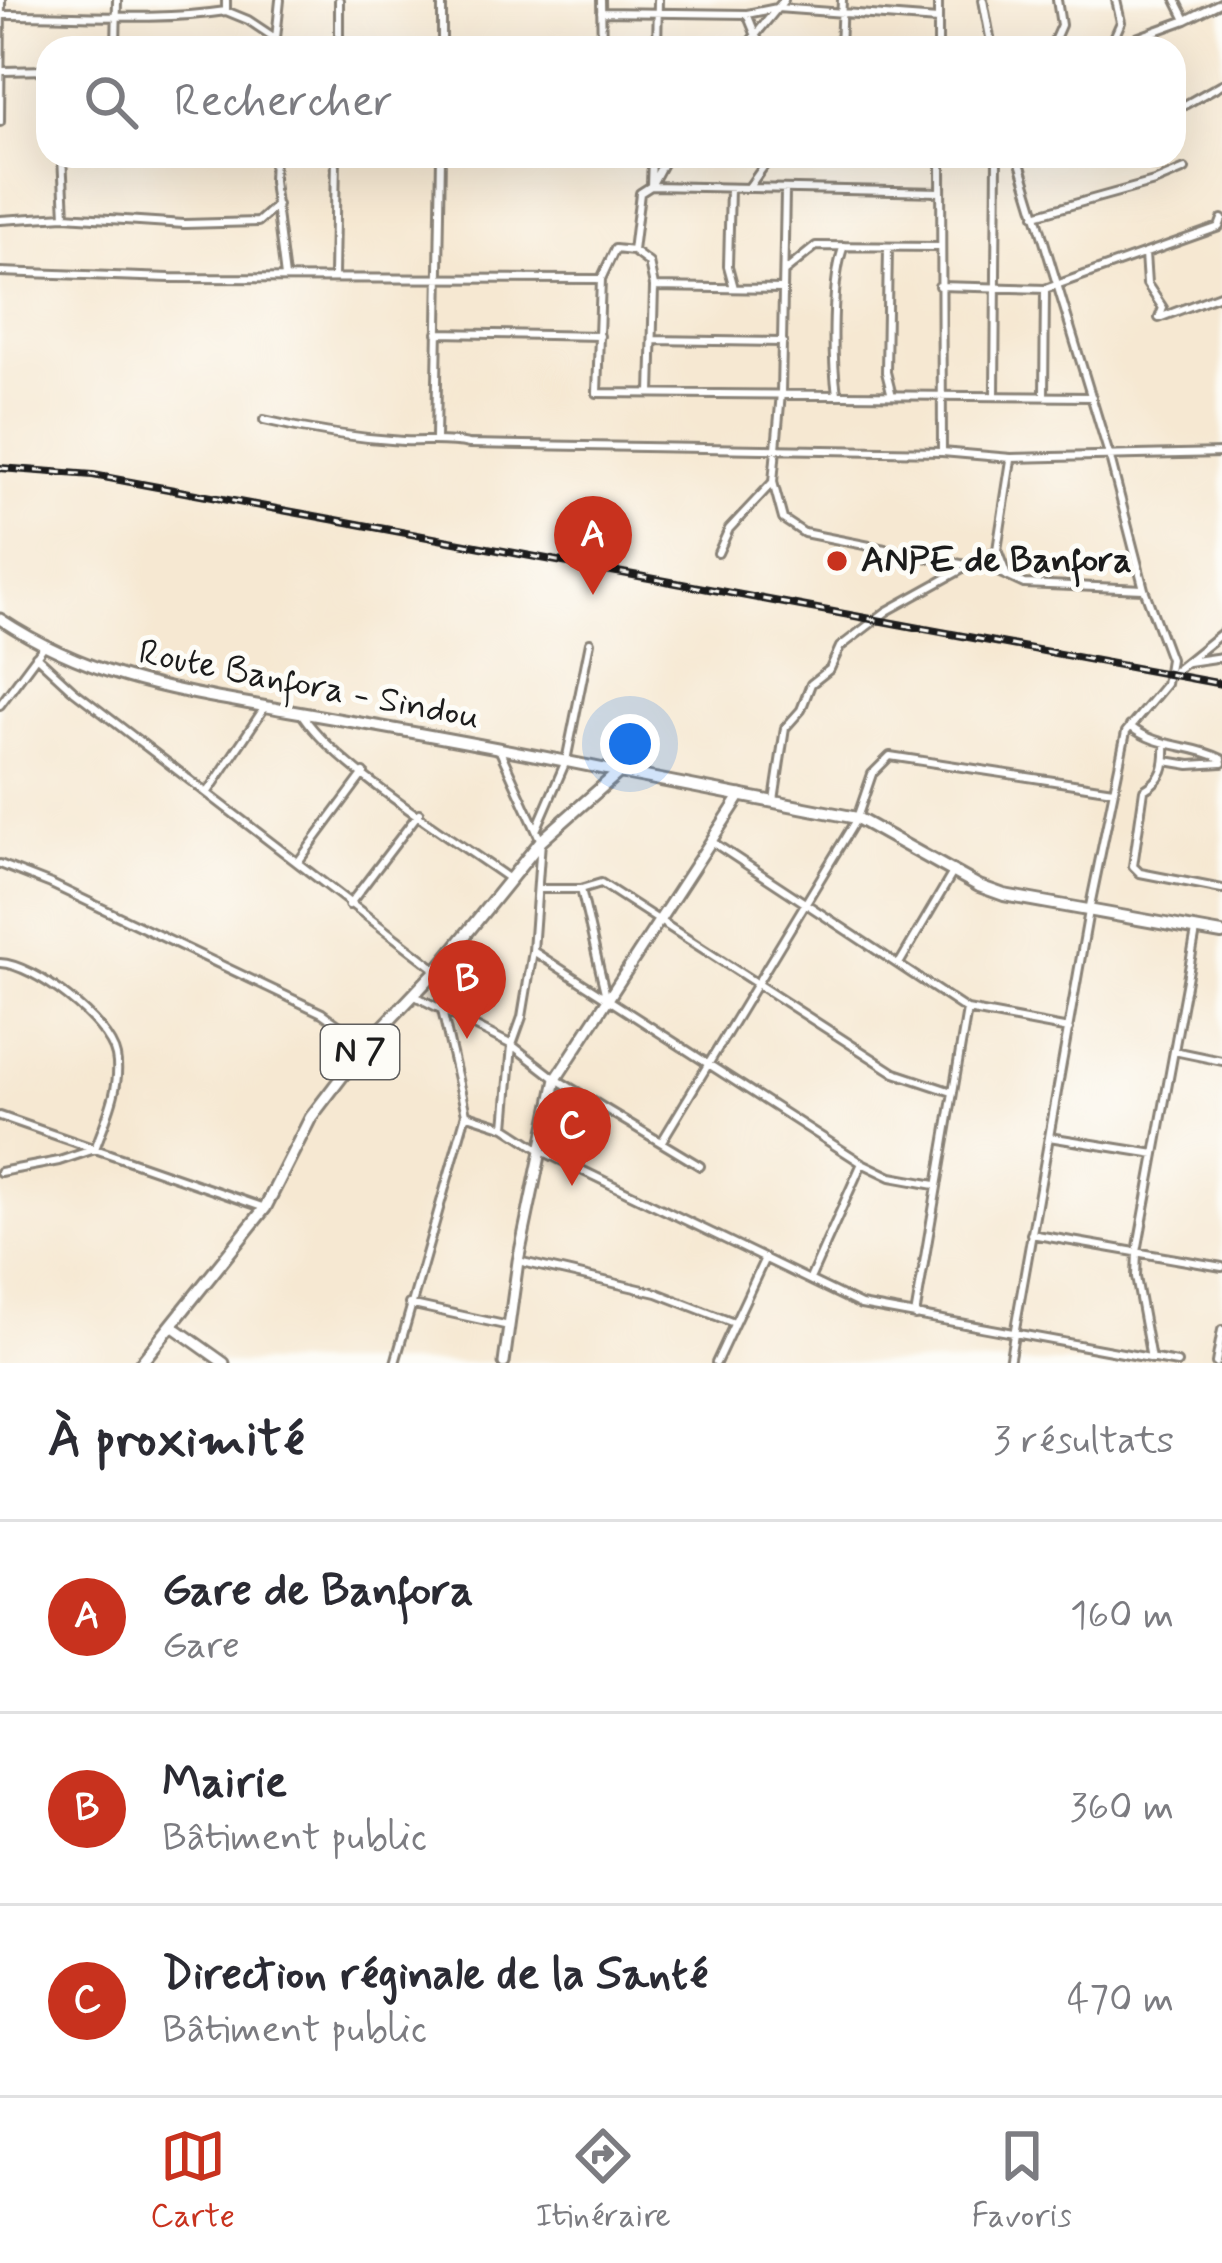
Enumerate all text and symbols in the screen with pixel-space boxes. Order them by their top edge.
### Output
search box [36,36,1186,168]
icon: search [78,69,144,135]
text: Rechercher [174,73,393,132]
pin: A [554,496,632,595]
place label: ANPE de Banfora [861,538,1132,588]
marker: ANPE de Banfora [824,548,850,574]
street label: Route Banfora - Sindou [134,630,483,744]
your location [600,714,660,774]
pin: B [428,940,506,1039]
road number: N 7 [321,1025,399,1079]
pin: C [533,1087,611,1186]
text: À proximité [48,1408,304,1474]
text: 3 résultats [993,1416,1174,1467]
text: Gare de Banfora [162,1562,473,1621]
text: A [74,1591,100,1642]
text: 160 m [1070,1591,1174,1642]
text: Gare [162,1621,240,1672]
text: Mairie [162,1754,287,1813]
text: B [75,1783,99,1834]
text: 360 m [1070,1783,1174,1834]
text: Bâtiment public [162,1813,427,1864]
text: Direction réginale de la Santé [162,1946,708,2005]
text: C [73,1975,101,2026]
text: 470 m [1067,1975,1174,2026]
text: Bâtiment public [162,2005,427,2056]
tab: Carte [150,2123,235,2239]
tab: Itinéraire [535,2123,671,2239]
tab: Favoris [972,2123,1072,2239]

